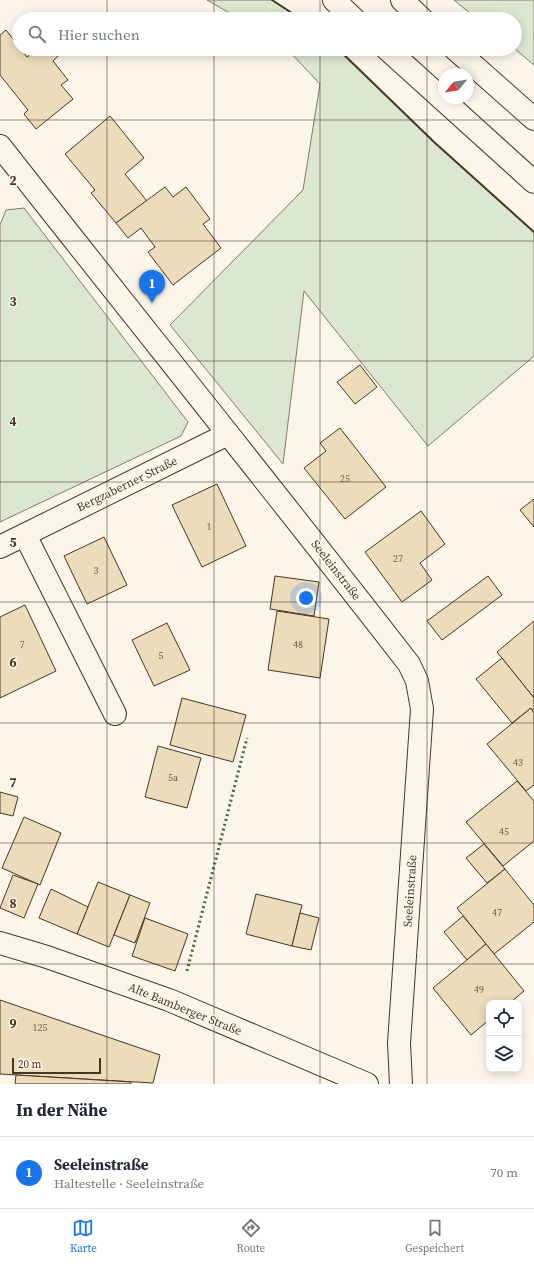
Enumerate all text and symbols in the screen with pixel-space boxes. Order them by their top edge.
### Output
search box [12,12,522,56]
icon: search [26,23,48,45]
text: Hier suchen [58,24,140,45]
north arrow [438,68,474,104]
text: 2 [9,172,17,189]
pin: 1 [139,270,165,303]
text: 3 [9,293,17,310]
text: 4 [9,413,17,430]
street label: Bergzaberner Straße [74,453,180,515]
house number: 25 [340,472,350,485]
house number: 1 [207,520,212,533]
text: 5 [9,534,17,551]
street label: Seeleinstraße [307,537,365,603]
house number: 27 [393,552,403,565]
house number: 3 [94,564,99,577]
your location [296,588,316,608]
house number: 7 [20,638,25,651]
house number: 48 [293,638,303,651]
house number: 5 [159,649,164,662]
text: 6 [9,654,17,671]
house number: 43 [513,756,523,769]
house number: 5a [168,771,179,784]
text: 7 [9,774,17,791]
house number: 45 [499,825,509,838]
street label: Seeleinstraße [400,854,420,928]
text: 8 [9,895,17,912]
house number: 47 [492,906,502,919]
street label: Alte Bamberger Straße [126,979,244,1039]
house number: 49 [474,983,484,996]
map controls [486,1000,522,1072]
button: locate [486,1000,522,1036]
text: 9 [9,1015,17,1032]
house number: 125 [33,1021,48,1034]
button: layers [486,1036,522,1072]
scale bar [12,1056,101,1075]
text: 20 m [18,1057,41,1072]
text: In der Nähe [16,1098,107,1122]
text: Seeleinstraße [54,1154,149,1175]
text: 1 [25,1164,33,1181]
text: 70 m [490,1164,518,1181]
text: Haltestelle · Seeleinstraße [54,1175,204,1192]
tab: Karte [70,1217,97,1256]
tab: Route [237,1217,265,1256]
tab: Gespeichert [405,1217,464,1256]

